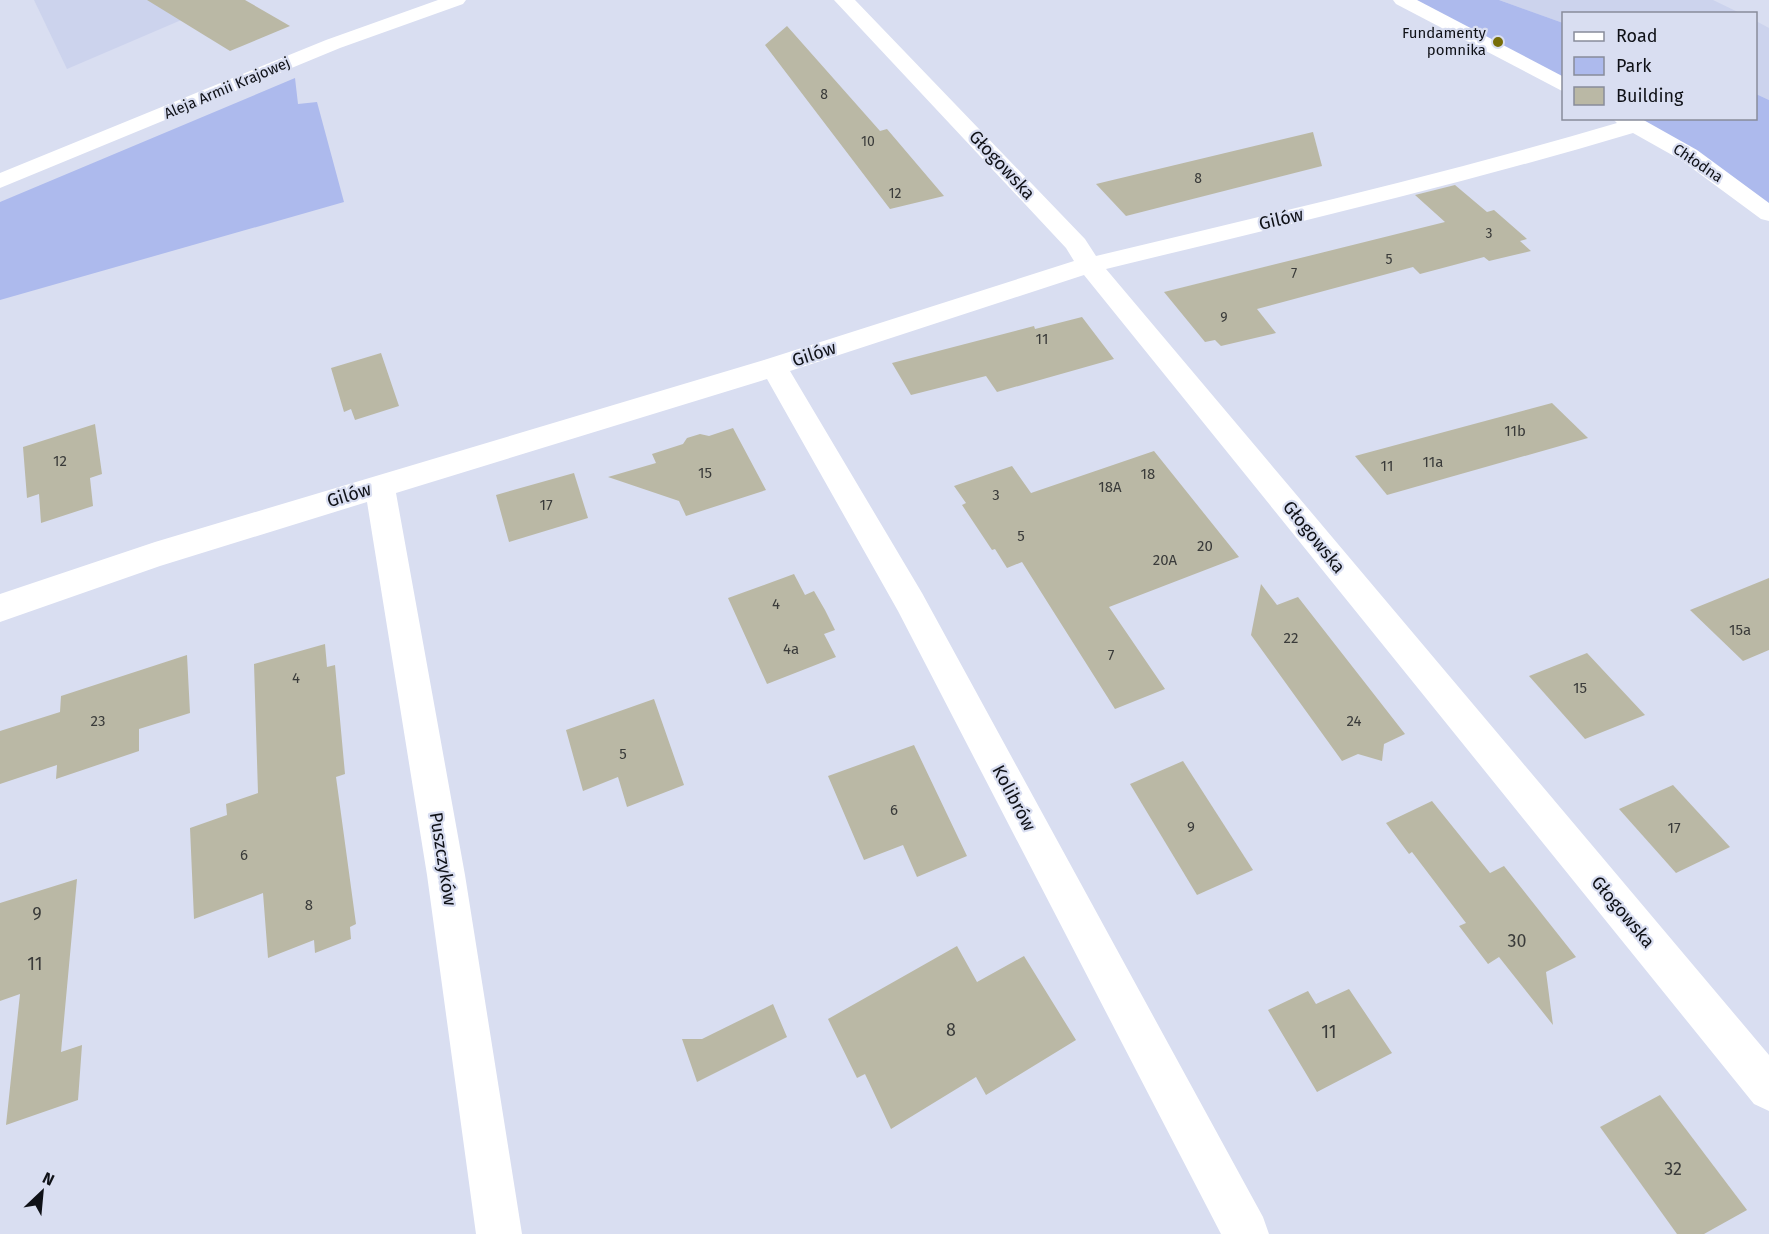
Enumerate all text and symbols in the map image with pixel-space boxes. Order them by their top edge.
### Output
legend [1562,12,1757,120]
place label: Fundamenty pomnika [1402,24,1487,59]
text: Road [1616,25,1658,47]
marker: Fundamenty pomnika [1491,35,1505,49]
street label: Aleja Armii Krajowej [161,53,293,123]
text: Park [1616,55,1652,77]
text: Building [1616,85,1684,107]
house number: 8 [820,86,828,103]
street label: Głogowska [964,126,1040,204]
house number: 10 [861,133,875,150]
street label: Chłodna [1670,140,1726,186]
house number: 8 [1194,170,1202,187]
house number: 12 [889,185,902,202]
street label: Gilów [1257,203,1306,235]
house number: 3 [1486,225,1493,242]
house number: 5 [1385,251,1393,268]
house number: 7 [1291,265,1297,282]
house number: 9 [1220,309,1228,326]
house number: 11 [1036,330,1048,348]
street label: Gilów [789,337,839,371]
house number: 11b [1504,422,1526,440]
house number: 12 [53,452,67,470]
house number: 11a [1423,453,1443,471]
house number: 11 [1381,457,1393,475]
house number: 15 [698,464,712,482]
house number: 18 [1141,465,1155,483]
street label: Gilów [324,478,374,512]
house number: 18A [1098,478,1122,496]
house number: 3 [992,486,1000,504]
house number: 17 [539,496,553,514]
street label: Głogowska [1278,496,1350,578]
house number: 5 [1017,527,1025,545]
house number: 20 [1197,537,1213,555]
house number: 20A [1153,551,1178,569]
house number: 4 [772,595,780,613]
house number: 15a [1729,621,1751,639]
house number: 22 [1284,629,1298,647]
house number: 4a [783,640,799,658]
house number: 7 [1108,646,1115,664]
house number: 4 [292,669,300,687]
house number: 15 [1573,679,1587,697]
house number: 23 [91,712,105,730]
house number: 24 [1346,712,1362,730]
house number: 5 [619,745,627,763]
street label: Kolibrów [987,761,1041,835]
house number: 6 [890,801,898,819]
street label: Puszczyków [425,811,461,907]
house number: 9 [1187,818,1195,836]
house number: 17 [1667,819,1681,837]
house number: 6 [240,846,248,864]
street label: Głogowska [1587,872,1659,952]
house number: 8 [305,896,313,914]
house number: 9 [32,903,42,925]
house number: 30 [1507,930,1527,952]
house number: 11 [27,953,43,975]
house number: 8 [946,1019,956,1041]
house number: 11 [1321,1021,1337,1043]
house number: 32 [1664,1158,1682,1180]
north arrow [12,1162,72,1222]
text: N [39,1168,57,1190]

